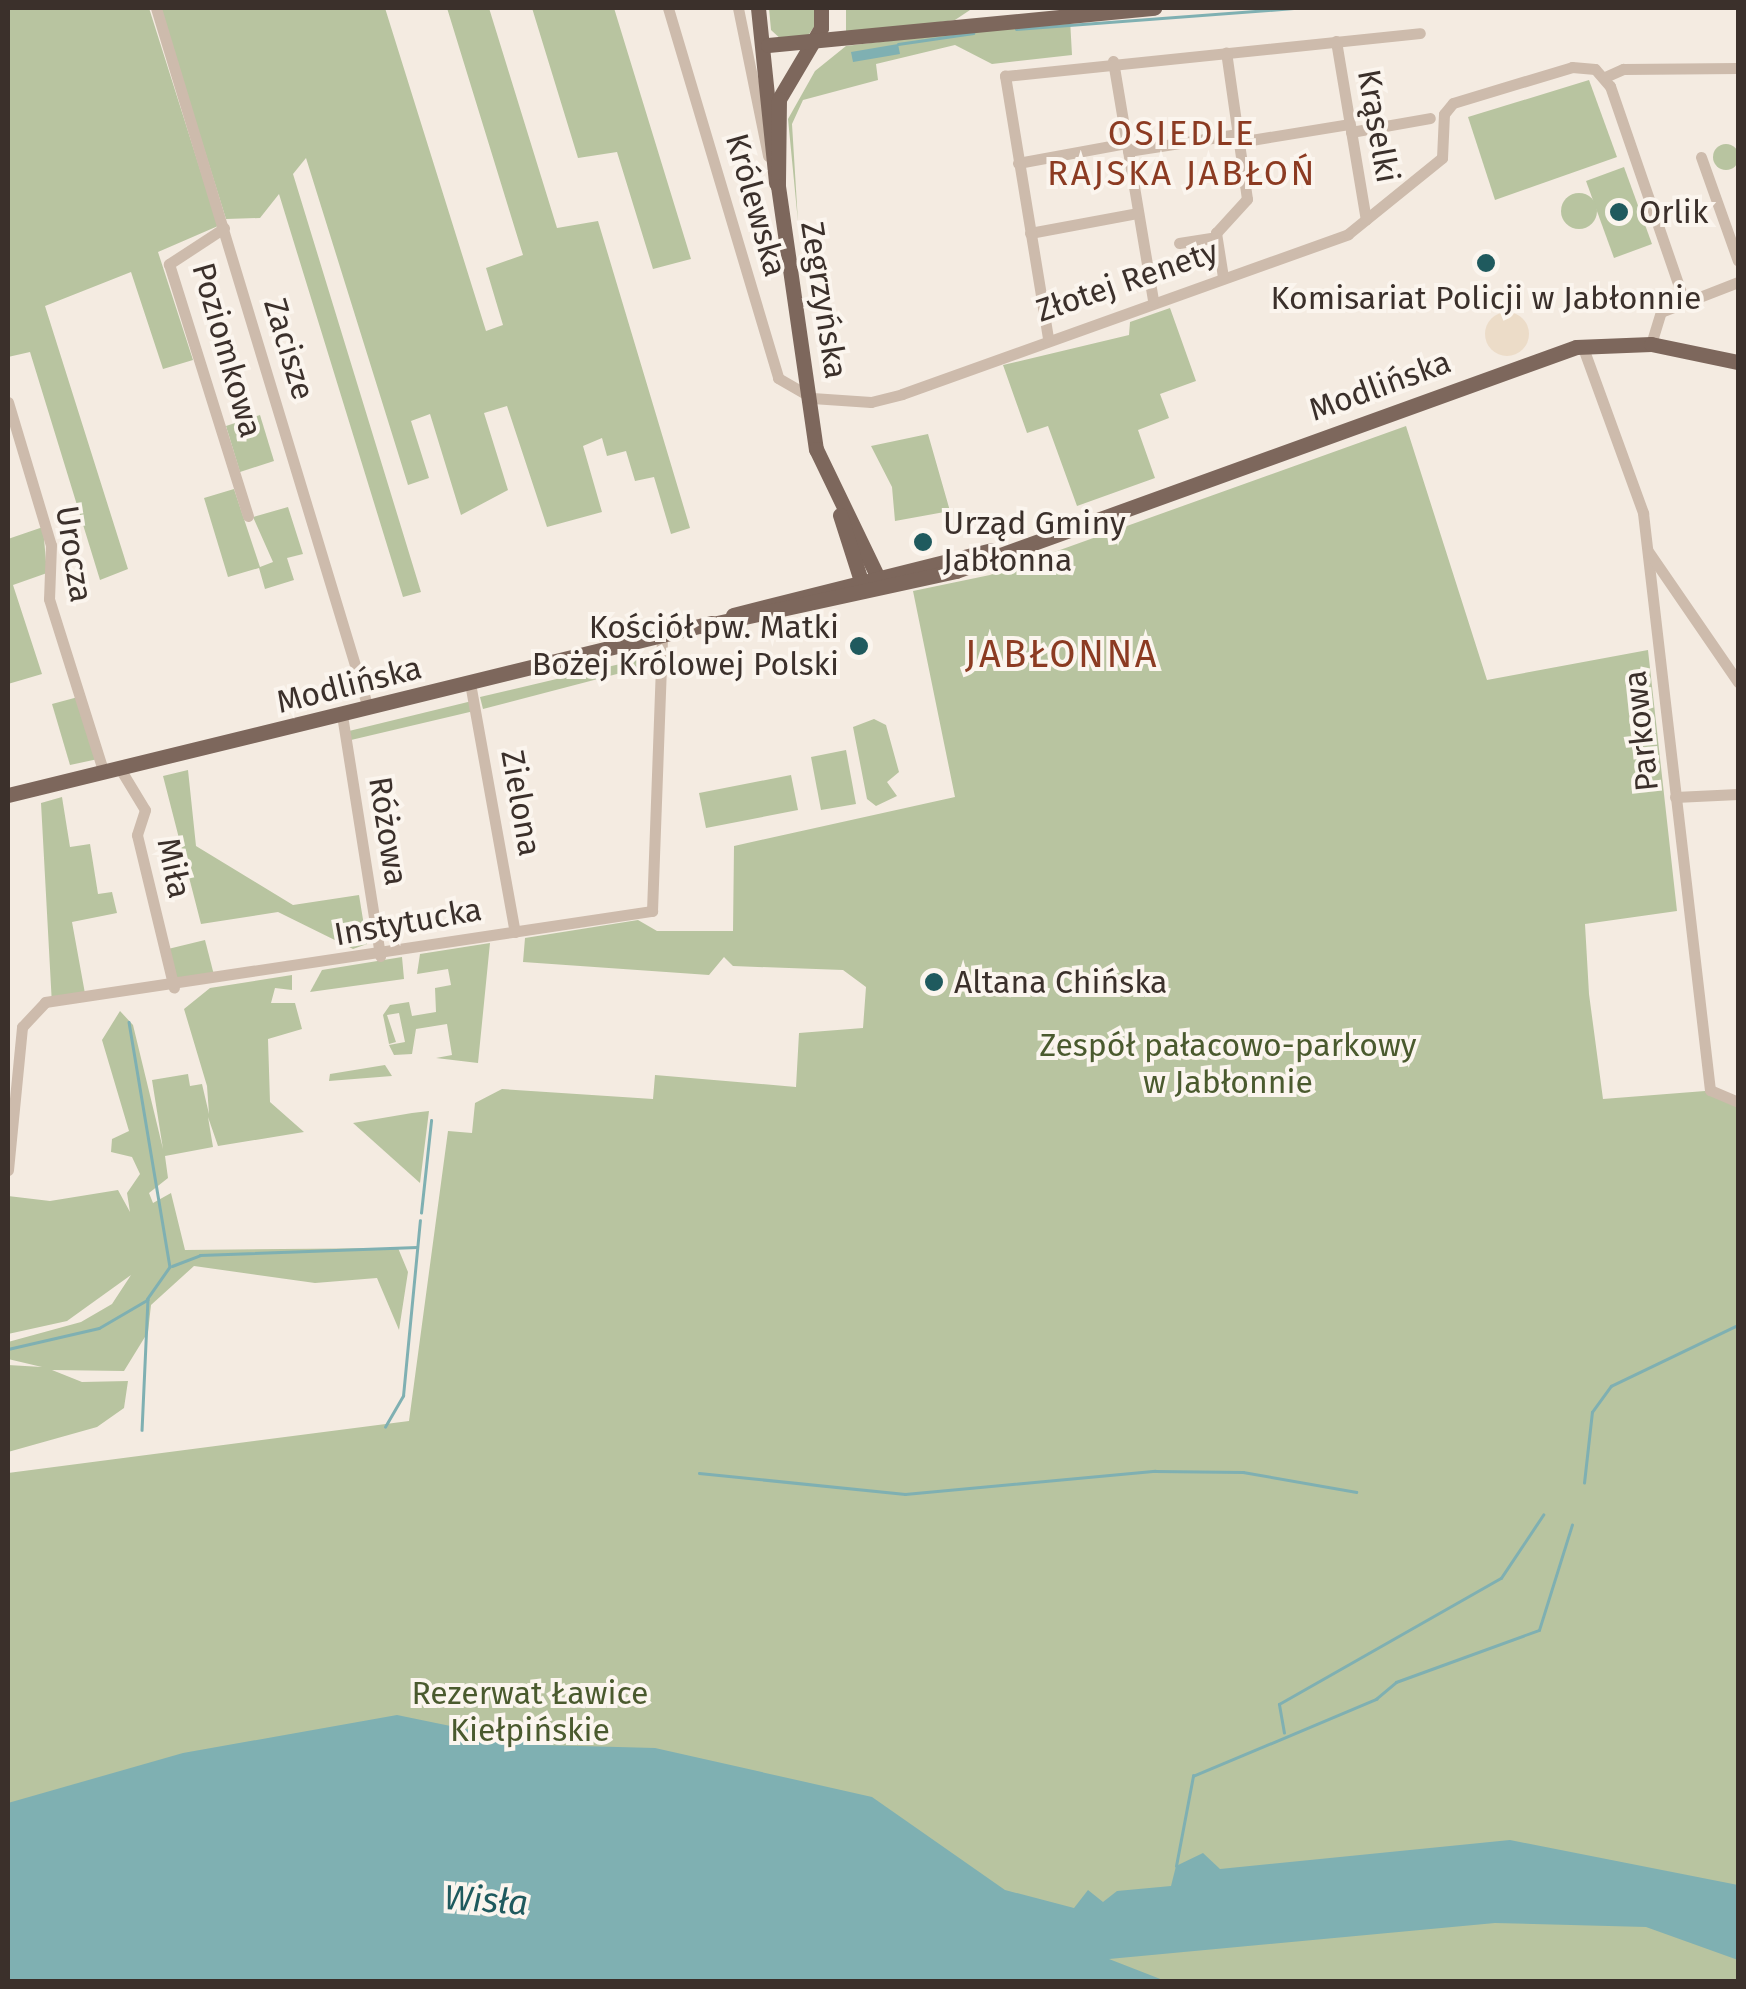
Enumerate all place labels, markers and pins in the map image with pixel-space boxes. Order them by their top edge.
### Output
place label: Orlik [1639,193,1708,231]
marker: Orlik [1608,201,1630,223]
marker: Komisariat Policji w Jabłonnie [1475,252,1497,274]
place label: Komisariat Policji w Jabłonnie [1271,279,1701,317]
place label: Urząd Gminy Jabłonna [943,505,1126,580]
marker: Urząd Gminy Jabłonna [912,531,934,553]
place label: Kościół pw. Matki Bożej Królowej Polski [532,609,839,684]
marker: Kościół pw. Matki Bożej Królowej Polski [848,635,870,657]
place label: Altana Chińska [954,963,1167,1001]
marker: Altana Chińska [923,971,945,993]

